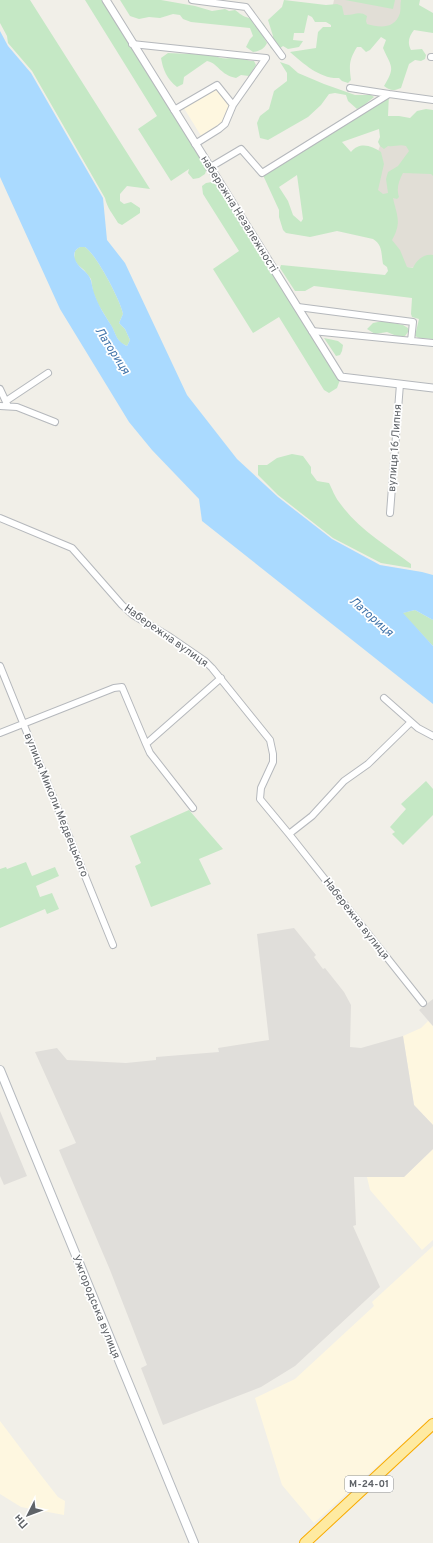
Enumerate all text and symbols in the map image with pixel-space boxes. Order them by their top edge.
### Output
street label: набережна Незалежності [197,153,281,275]
water label: Латориця [91,324,134,378]
street label: вулиця 16 Липня [385,404,405,492]
water label: Латориця [346,593,397,641]
street label: Набережна вулиця [121,602,211,670]
street label: вулиця Миколи Медвецького [21,731,91,879]
street label: Набережна вулиця [320,875,392,963]
street label: Ужгородська вулиця [69,1253,123,1361]
road number: М-24-01 [345,1476,393,1492]
north arrow [8,1495,48,1535]
text: Пн [11,1511,31,1531]

